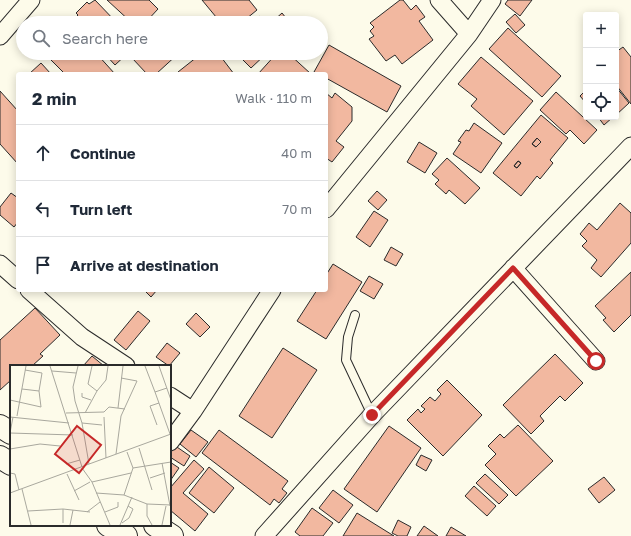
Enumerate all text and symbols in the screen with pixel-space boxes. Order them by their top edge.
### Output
map controls [583,12,619,120]
button: + [583,12,619,48]
search box [16,16,328,60]
icon: search [30,27,52,49]
text: Search here [62,29,148,47]
button: − [583,48,619,84]
button: locate [583,84,619,120]
text: 2 min [32,88,76,109]
text: Walk · 110 m [235,90,312,106]
icon: ahead [32,142,54,164]
text: Continue [70,144,136,162]
text: 40 m [281,145,312,161]
icon: left [32,198,54,220]
text: Turn left [70,200,132,218]
text: 70 m [282,201,312,217]
icon: arrive [32,254,54,276]
text: Arrive at destination [70,256,219,274]
route start [587,352,605,370]
inset map [10,365,171,526]
route end [363,406,381,424]

